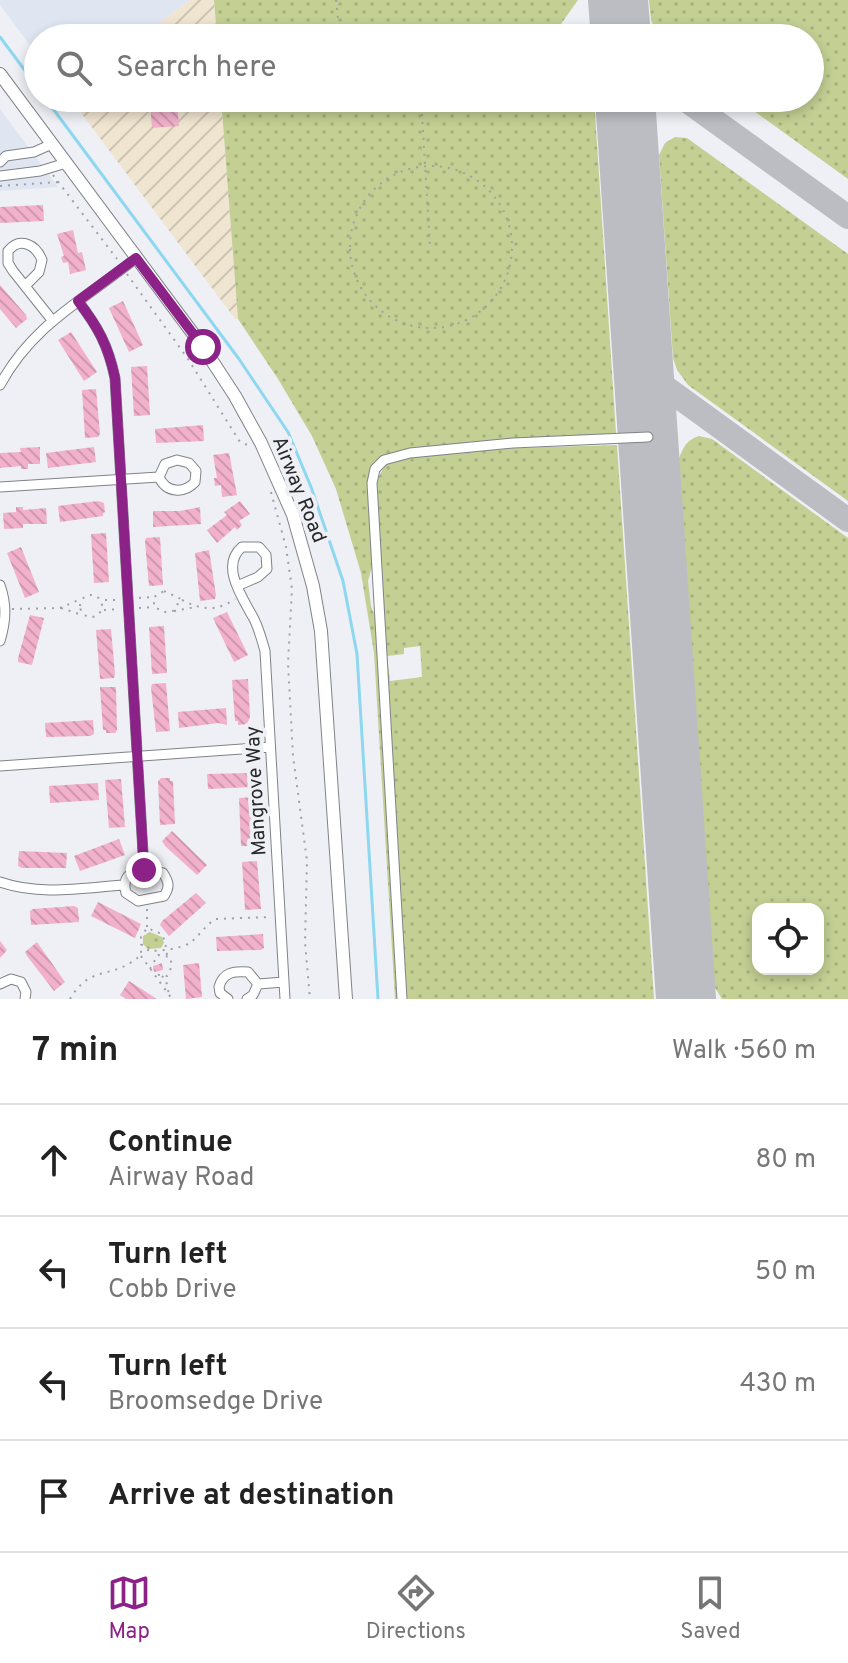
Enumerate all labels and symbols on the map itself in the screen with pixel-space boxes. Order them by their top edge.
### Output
route start [185,329,221,365]
street label: Airway Road [265,433,331,547]
street label: Mangrove Way [241,725,273,857]
route end [126,852,162,888]

